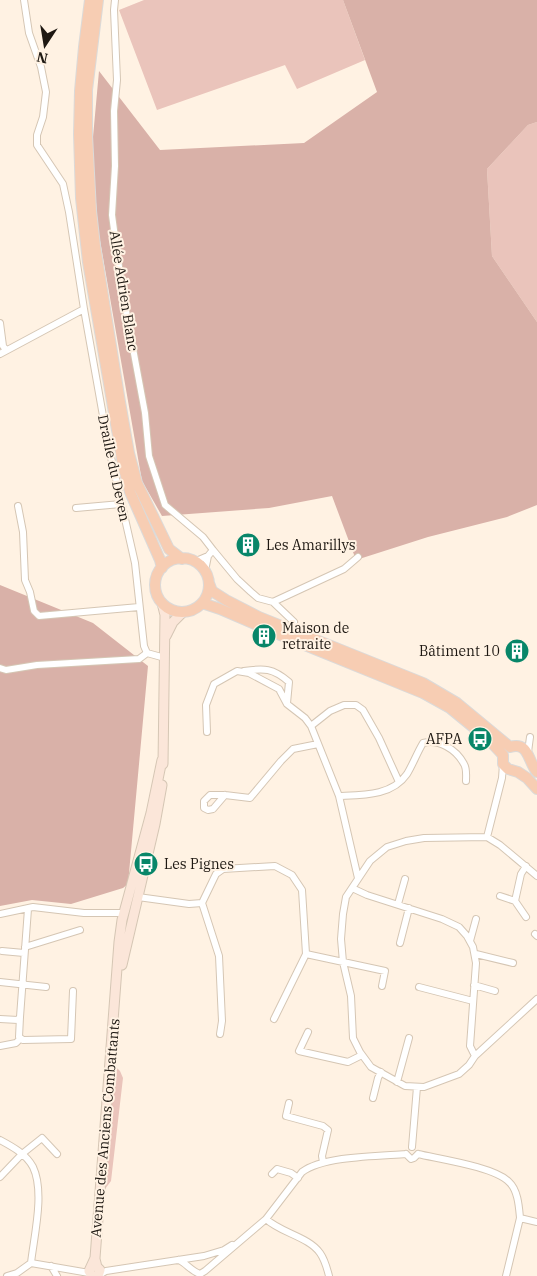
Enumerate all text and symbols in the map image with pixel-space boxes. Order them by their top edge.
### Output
north arrow [20,20,70,70]
text: N [35,48,50,68]
street label: Allée Adrien Blanc [106,229,142,353]
street label: Draille du Deven [94,413,134,523]
building icon: Les Amarillys [235,532,261,558]
place label: Les Amarillys [266,536,356,554]
place label: Maison de retraite [282,619,349,653]
building icon: Maison de retraite [251,623,277,649]
building icon: Bâtiment 10 [504,638,530,664]
place label: Bâtiment 10 [419,642,500,660]
bus stop icon: AFPA [467,726,493,752]
place label: AFPA [426,730,462,748]
bus stop icon: Les Pignes [133,851,159,877]
place label: Les Pignes [164,855,234,873]
street label: Avenue des Anciens Combattants [86,1018,124,1238]

